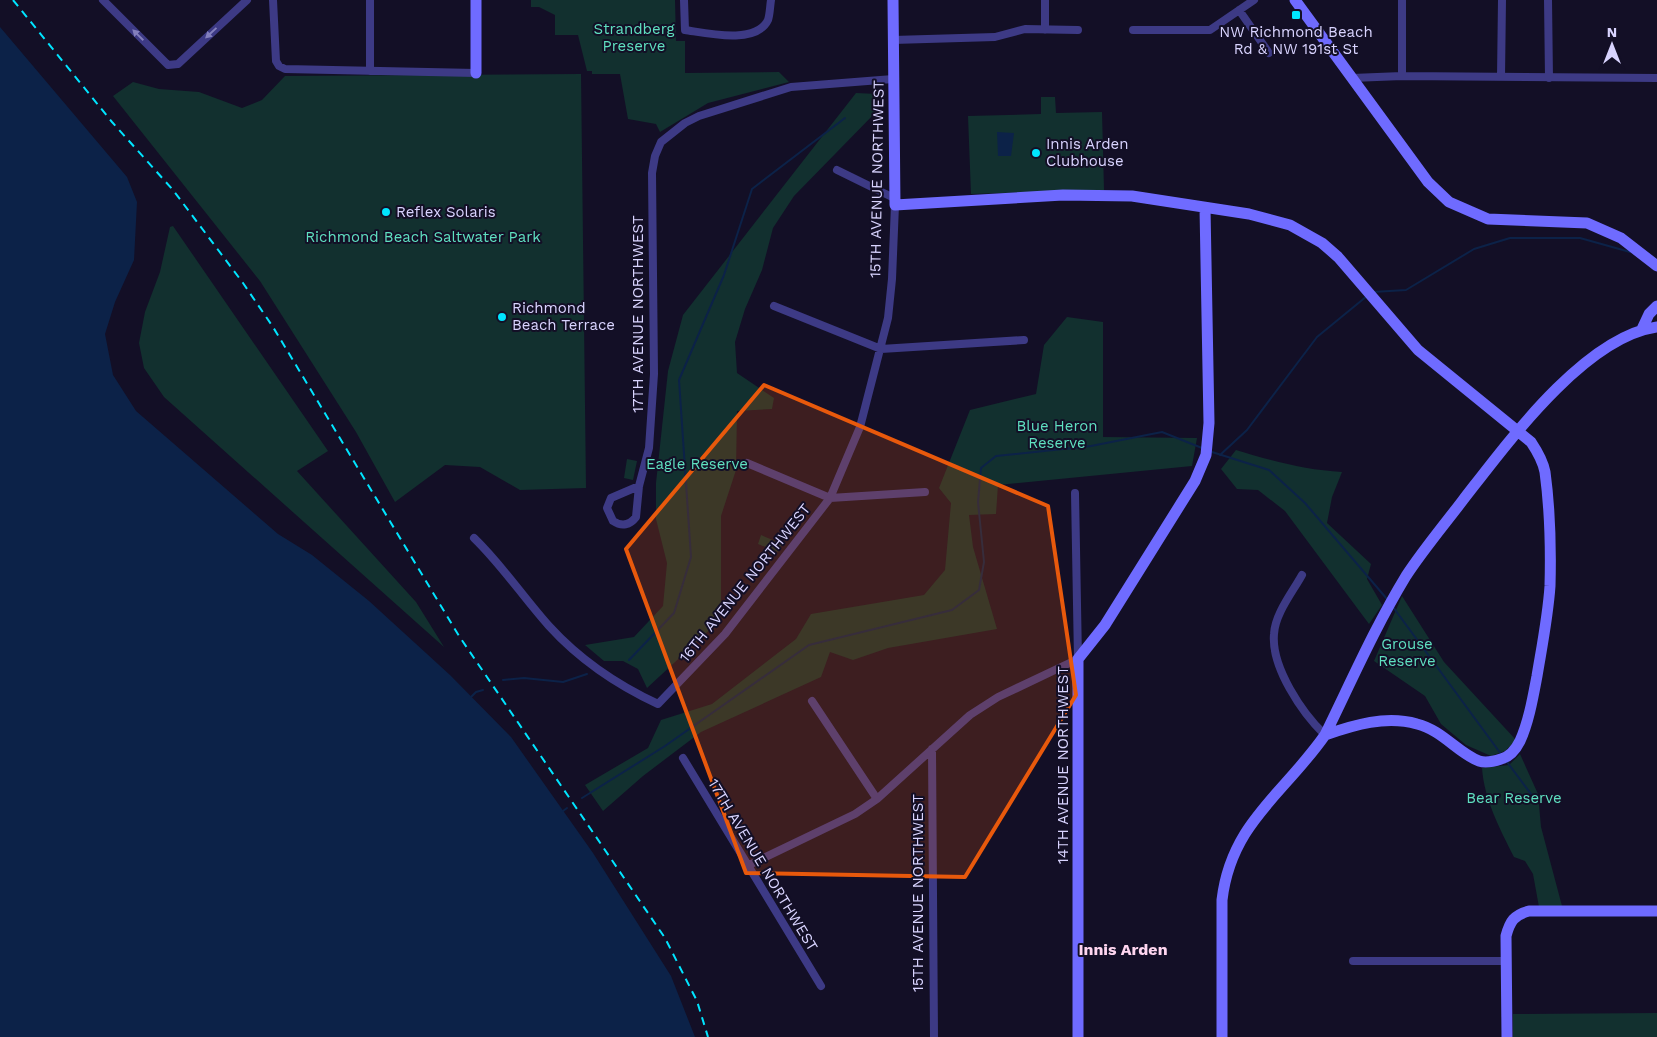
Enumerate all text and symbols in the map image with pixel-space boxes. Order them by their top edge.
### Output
marker: NW Richmond Beach Rd & NW 191st St [1290,9,1302,21]
park label: Strandberg Preserve [594,20,674,55]
north arrow [1587,20,1637,70]
place label: NW Richmond Beach Rd & NW 191st St [1219,23,1373,58]
text: N [1607,24,1617,40]
one-way arrow [206,27,218,39]
one-way arrow [133,29,145,41]
street label: 15TH AVENUE NORTHWEST [866,80,888,278]
place label: Innis Arden Clubhouse [1046,135,1128,170]
marker: Innis Arden Clubhouse [1030,147,1042,159]
place label: Reflex Solaris [396,203,496,221]
marker: Reflex Solaris [380,206,392,218]
street label: 17TH AVENUE NORTHWEST [629,215,647,413]
park label: Richmond Beach Saltwater Park [305,228,541,246]
place label: Richmond Beach Terrace [512,299,615,334]
marker: Richmond Beach Terrace [496,311,508,323]
park label: Blue Heron Reserve [1016,417,1098,452]
park label: Eagle Reserve [646,455,748,473]
street label: 16TH AVENUE NORTHWEST [676,500,814,666]
park label: Grouse Reserve [1378,635,1436,670]
street label: 14TH AVENUE NORTHWEST [1054,666,1072,864]
street label: 17TH AVENUE NORTHWEST [704,776,822,954]
park label: Bear Reserve [1466,789,1562,807]
street label: 15TH AVENUE NORTHWEST [909,794,927,992]
district label: Innis Arden [1078,940,1168,959]

